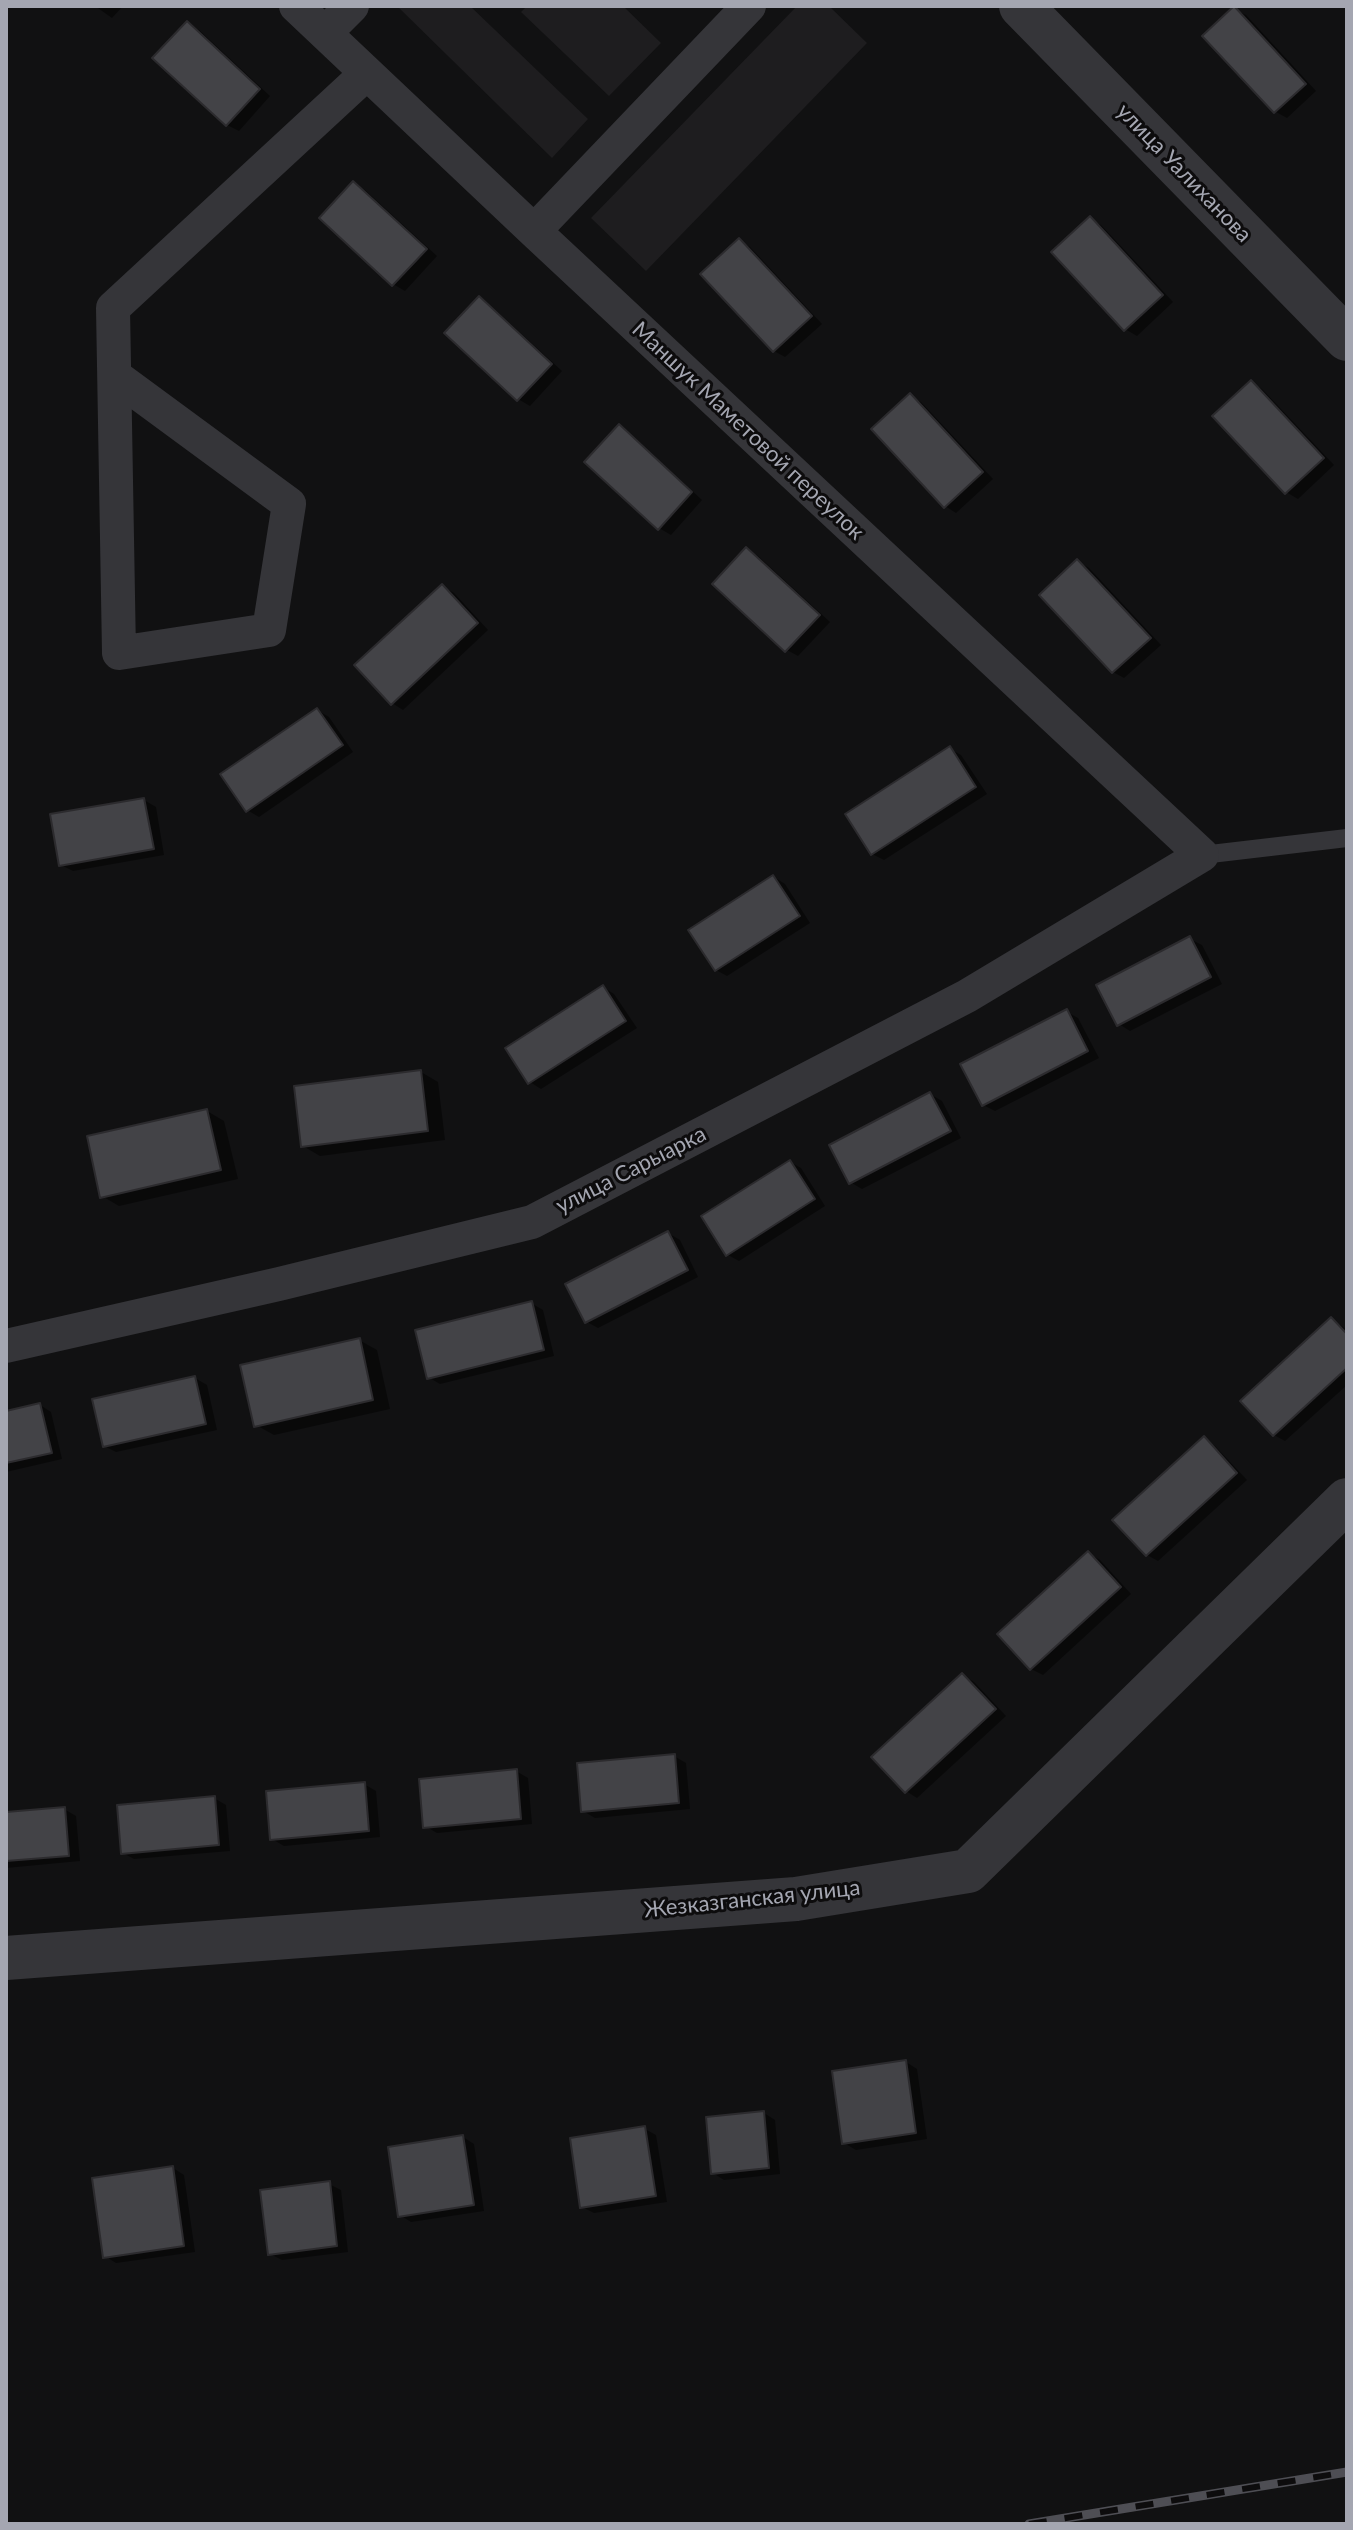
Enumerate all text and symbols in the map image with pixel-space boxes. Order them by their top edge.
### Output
street label: улица Уалиханова [1111,98,1257,248]
street label: Маншук Маметовой переулок [627,317,869,545]
street label: улица Сарыарка [551,1121,711,1219]
street label: Жезказганская улица [643,1875,861,1923]

